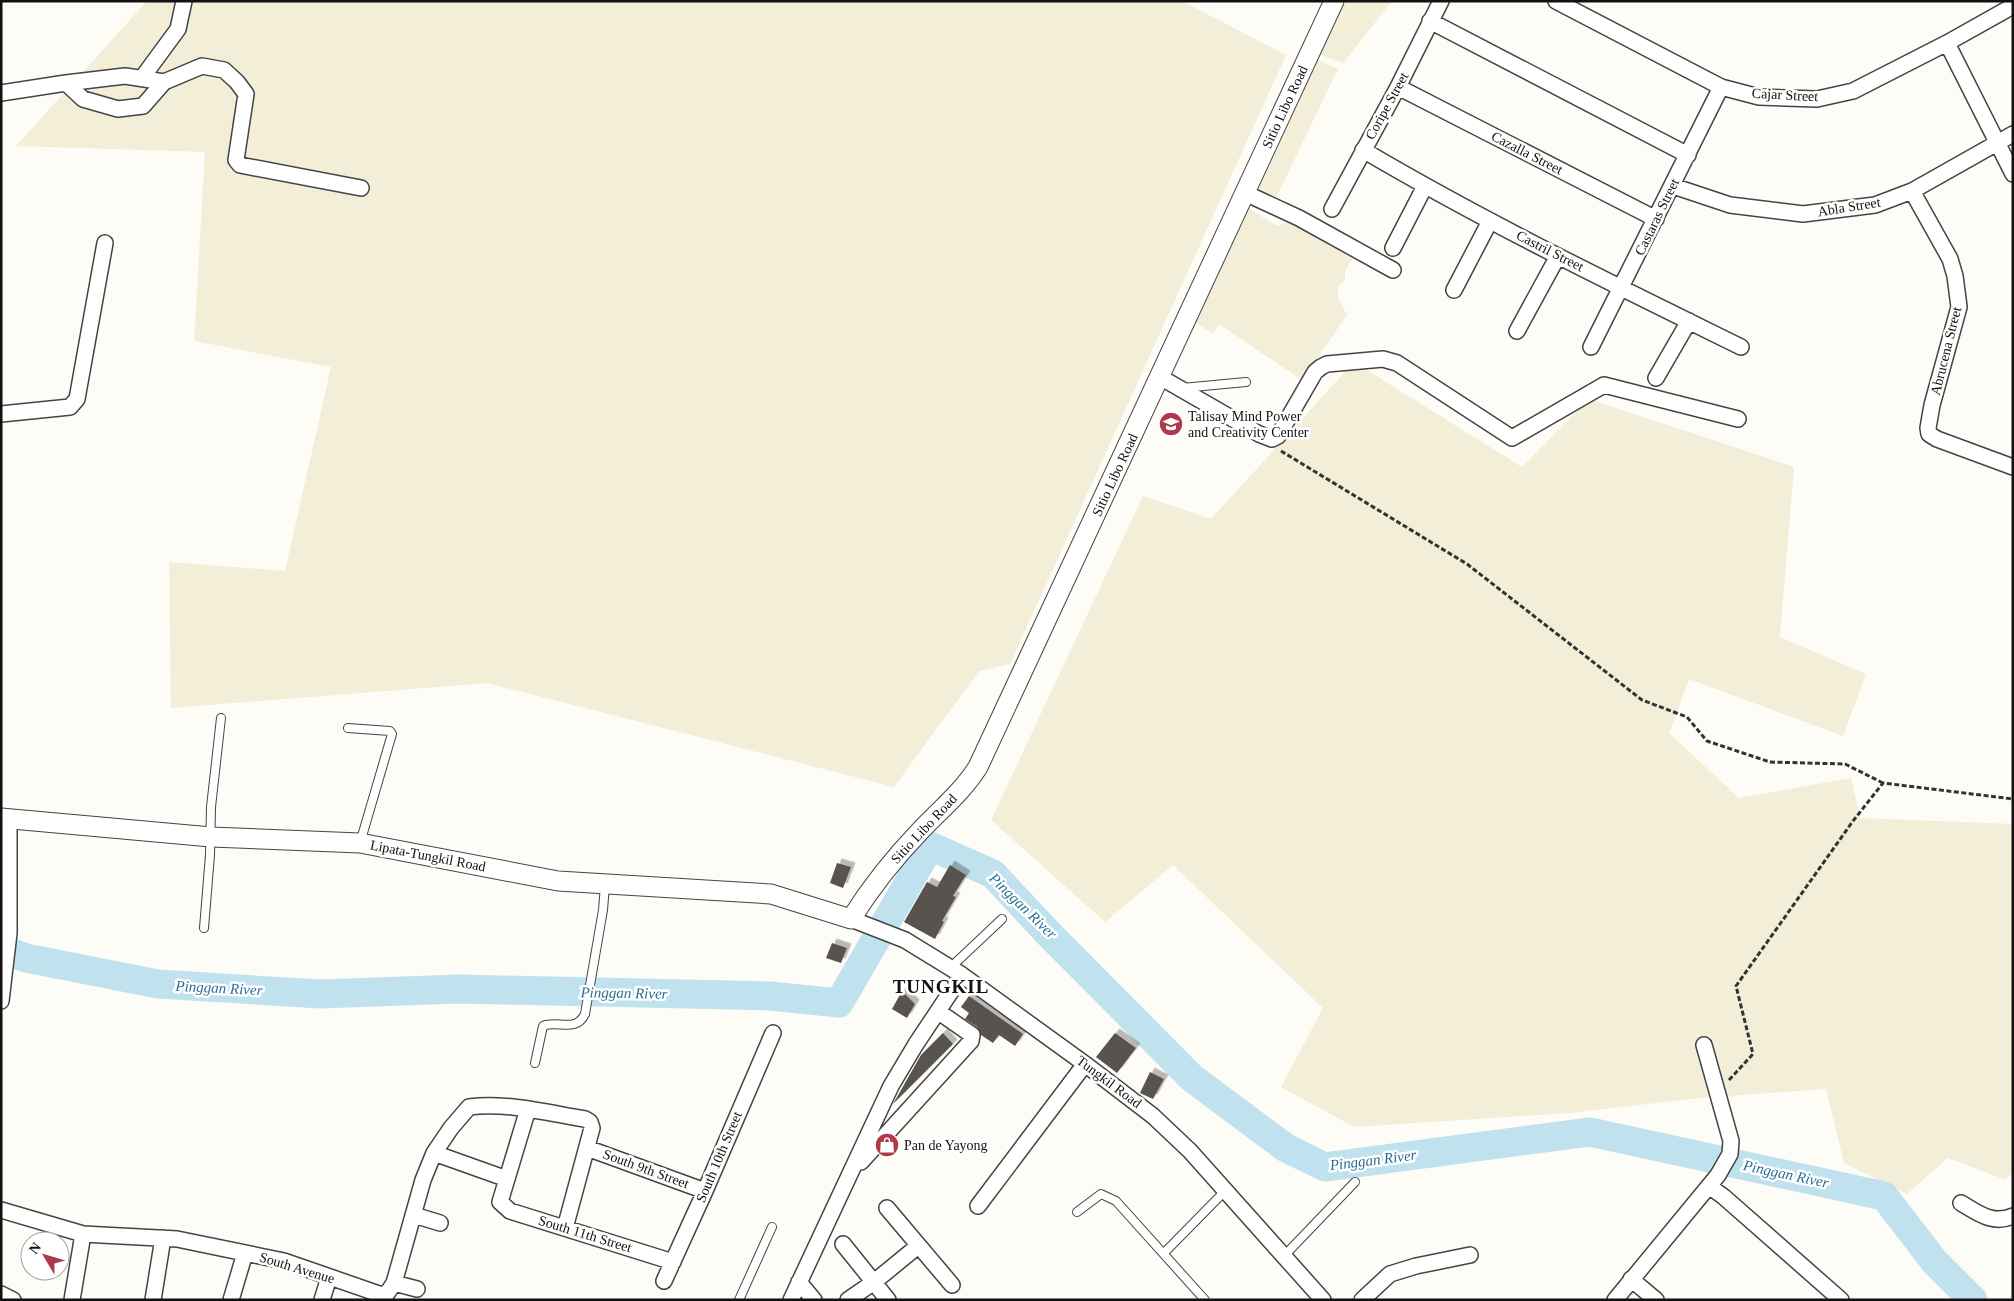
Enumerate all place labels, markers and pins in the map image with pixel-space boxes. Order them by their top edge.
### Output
place label: Talisay Mind Power and Creativity Center [1188,409,1309,440]
school or university icon: Talisay Mind Power and Creativity Center [1158,411,1184,437]
shop icon: Pan de Yayong [874,1132,900,1158]
place label: Pan de Yayong [904,1138,988,1153]

